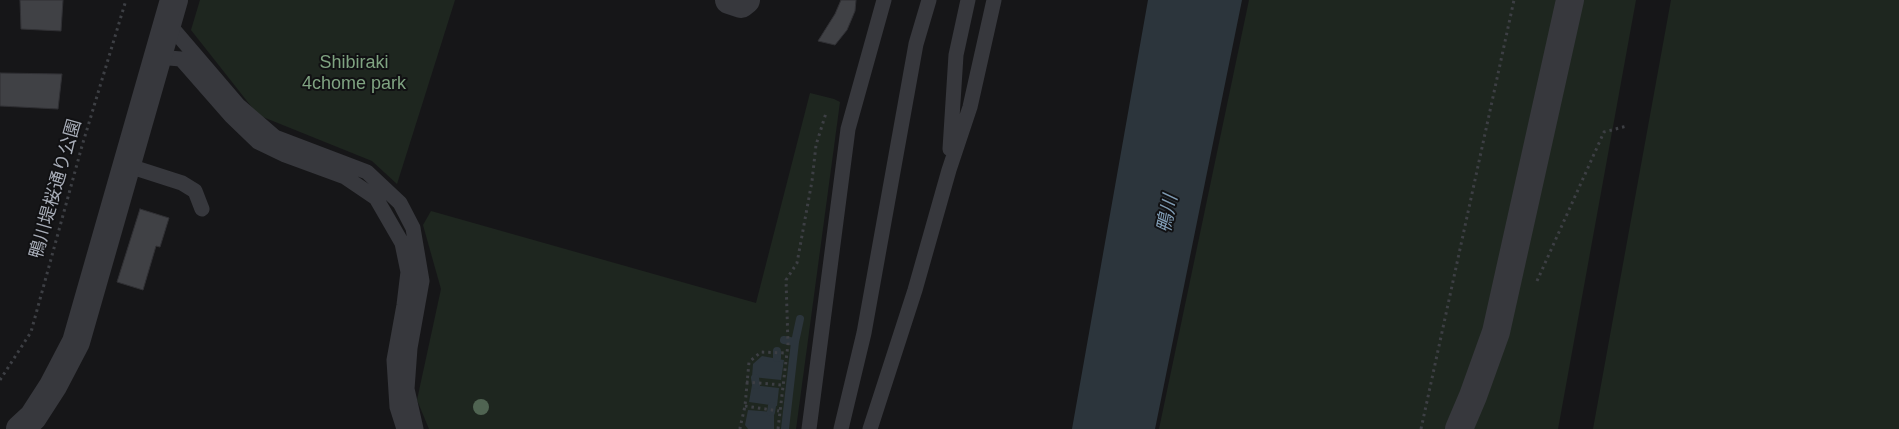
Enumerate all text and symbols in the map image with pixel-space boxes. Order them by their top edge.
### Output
park label: Shibiraki 4chome park [302,52,406,94]
street label: 鴨川堤桜通り公園 [26,117,86,261]
water label: 鴨川 [1153,193,1183,235]

